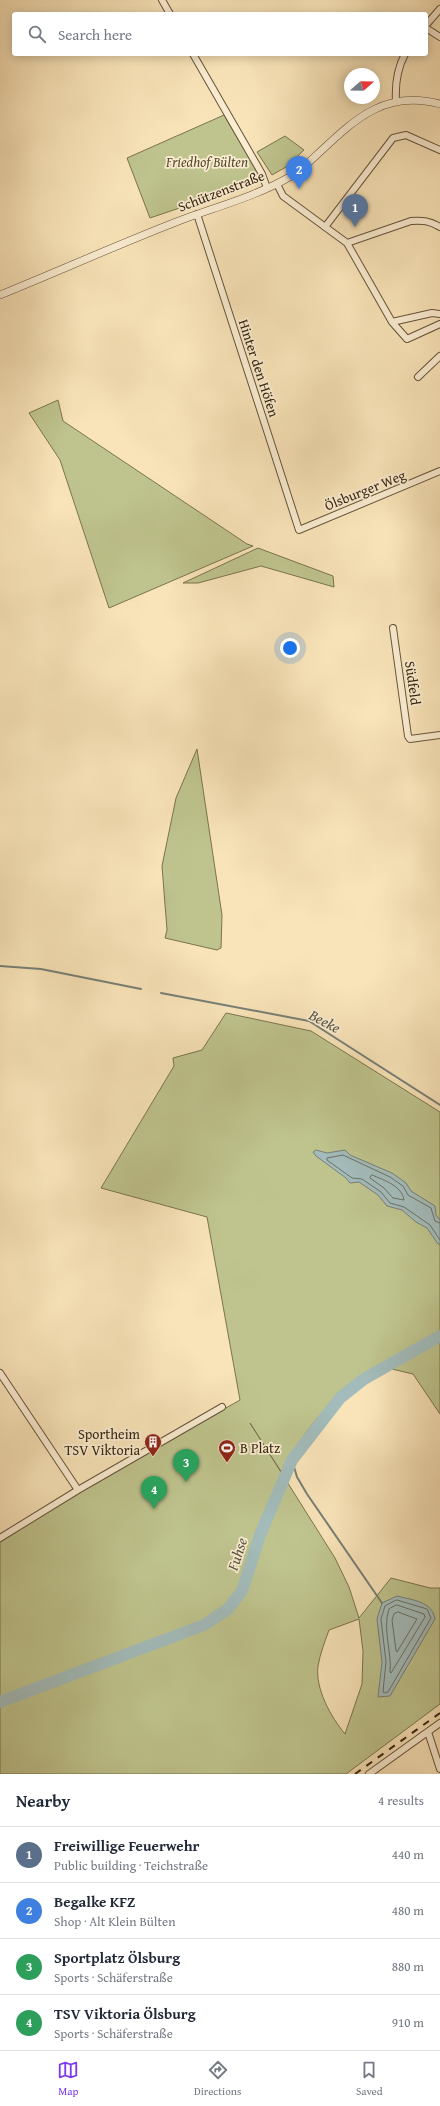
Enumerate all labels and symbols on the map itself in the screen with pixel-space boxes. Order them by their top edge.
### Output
north arrow [344,68,380,104]
park label: Friedhof Bülten [165,152,248,172]
pin: 2 [286,156,312,189]
street label: Schützenstraße [175,165,268,217]
pin: 1 [342,194,368,227]
street label: Hinter den Höfen [234,317,284,420]
street label: Ölsburger Weg [321,465,409,515]
your location [280,638,300,658]
street label: Südfeld [400,660,426,707]
water label: Beeke [305,1004,344,1038]
place label: Sportheim TSV Viktoria [64,1424,141,1460]
building icon: Sportheim TSV Viktoria [143,1432,163,1457]
sports icon: B Platz [217,1438,237,1463]
place label: B Platz [240,1438,280,1458]
pin: 3 [173,1449,199,1482]
pin: 4 [141,1476,167,1509]
water label: Fuhse [222,1535,252,1574]

